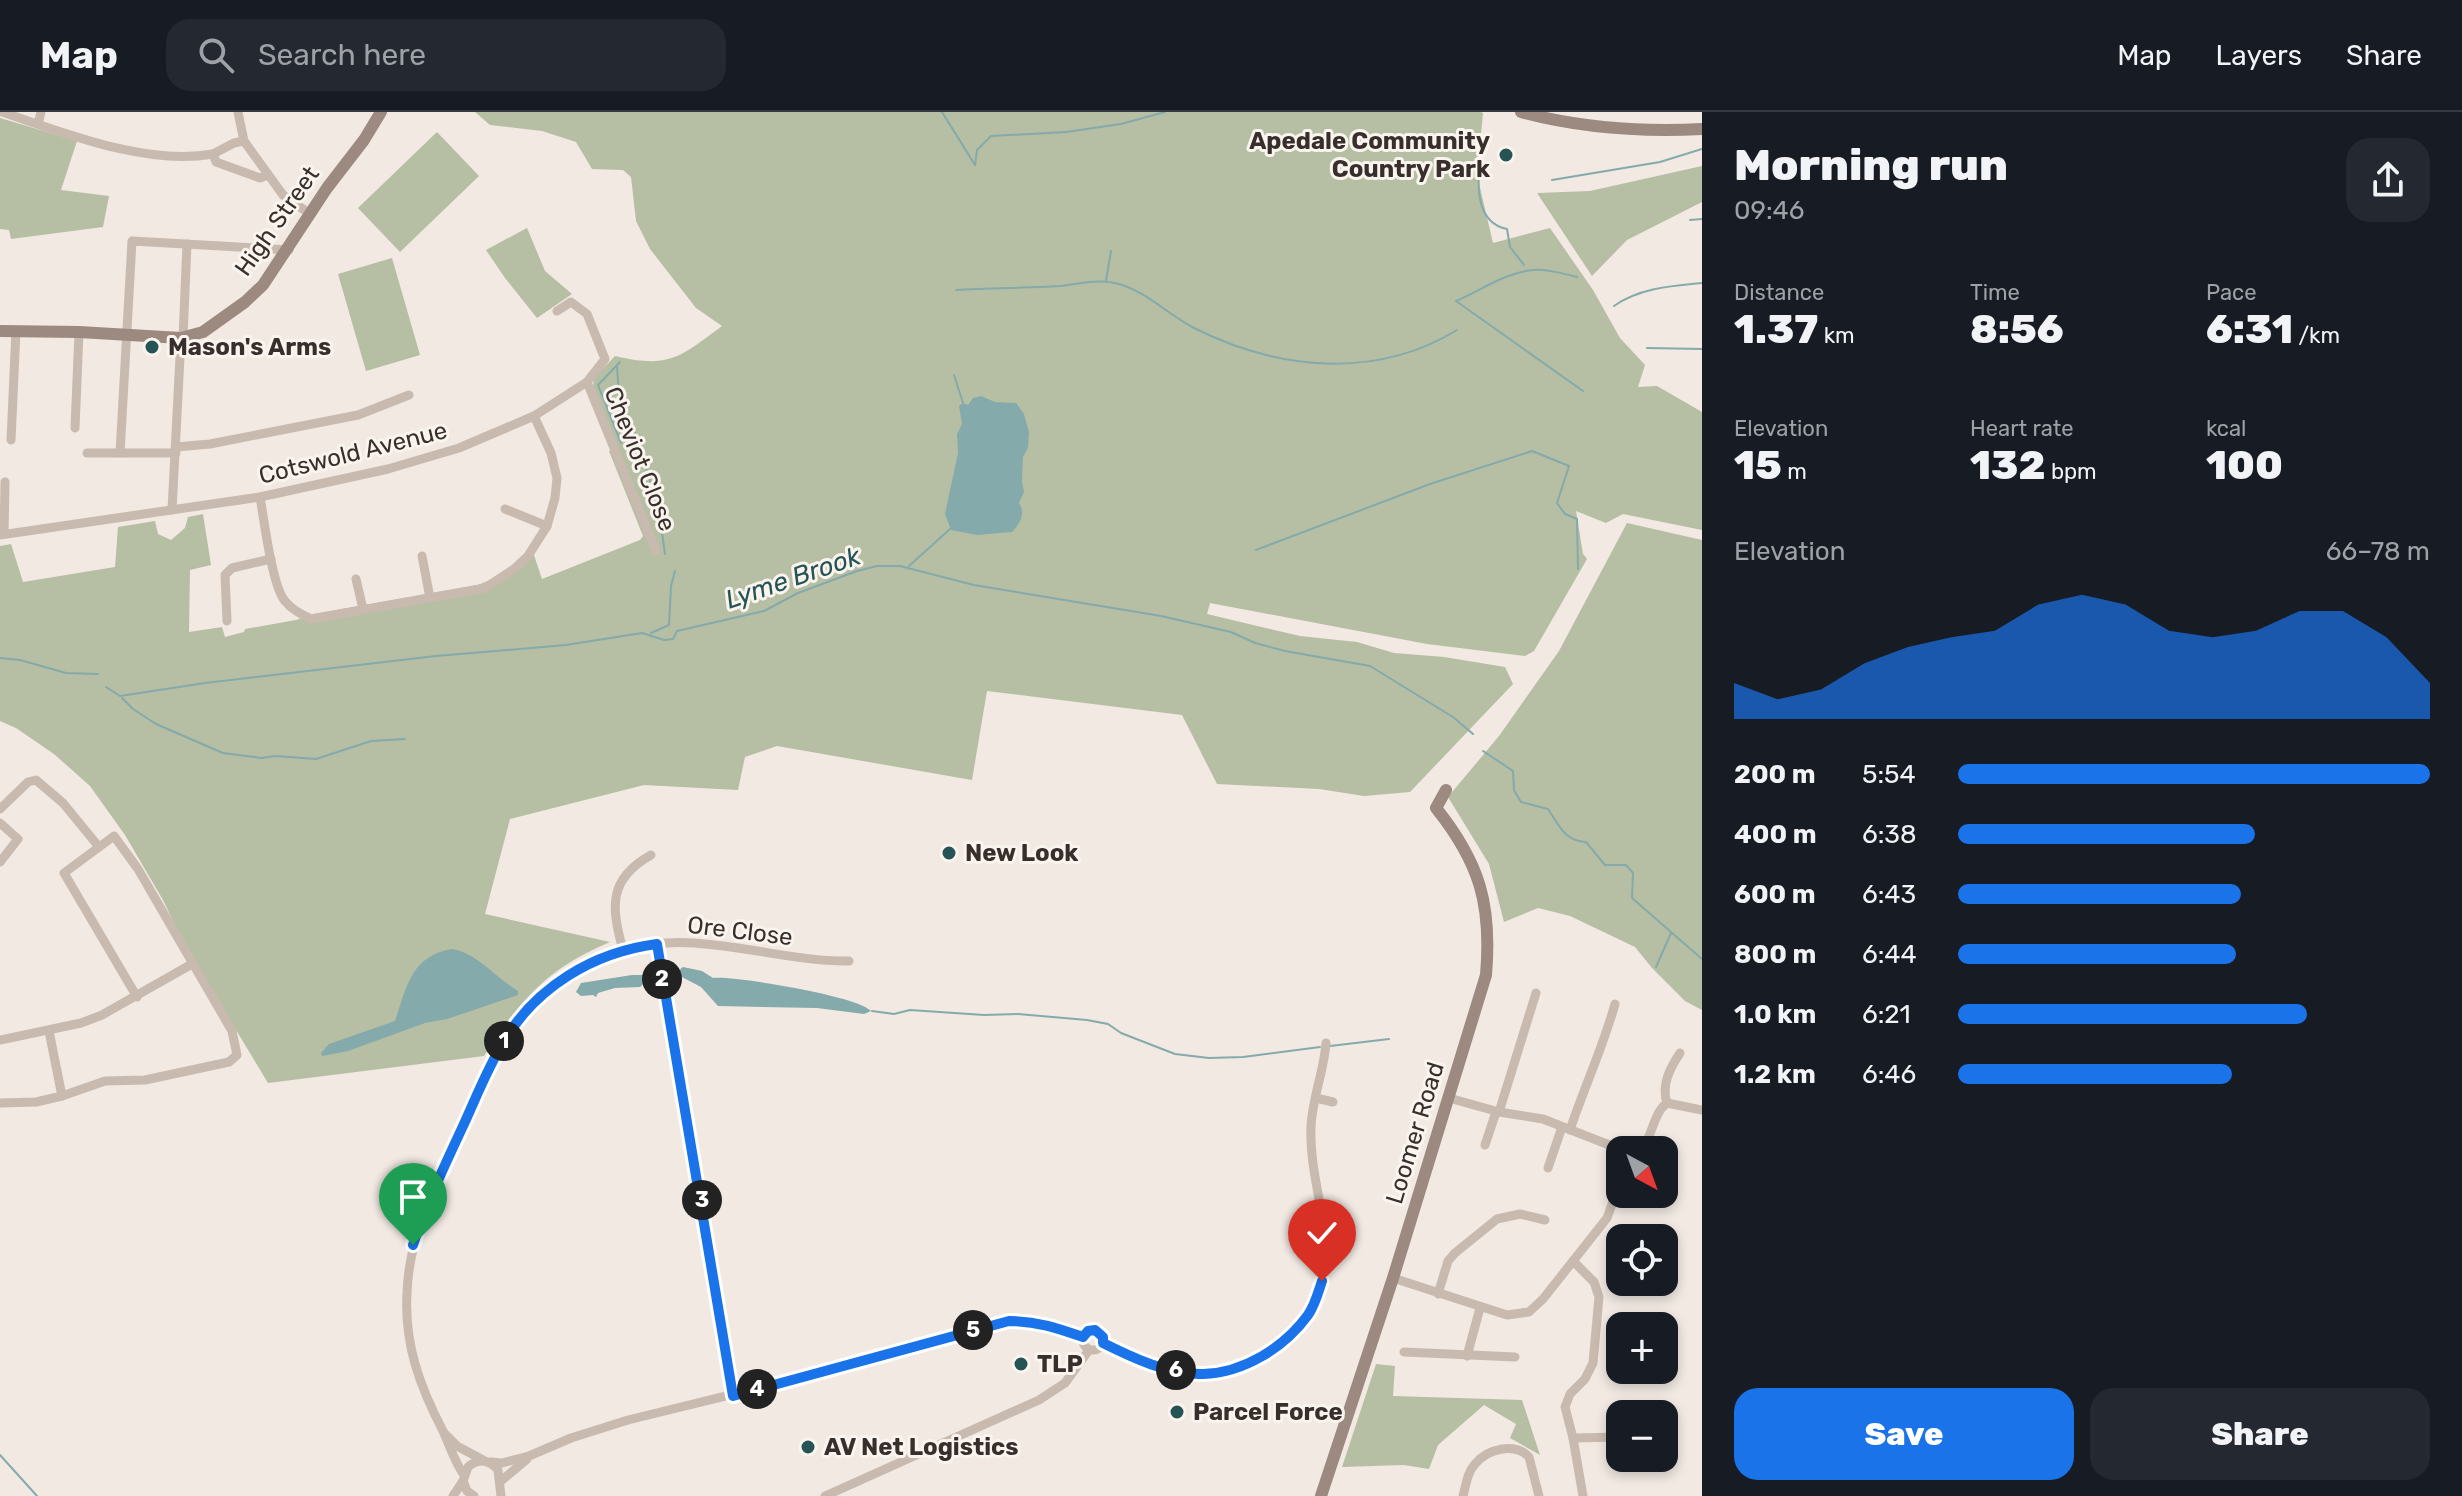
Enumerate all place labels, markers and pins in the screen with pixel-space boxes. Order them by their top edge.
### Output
place label: Apedale Community Country Park [1249,127,1490,183]
marker: Apedale Community Country Park [1497,146,1515,164]
place label: Mason's Arms [168,333,331,361]
marker: Mason's Arms [143,338,161,356]
place label: New Look [965,839,1078,867]
marker: New Look [940,844,958,862]
pin: 2 [642,959,682,999]
pin: 1 [484,1021,524,1061]
pin [379,1163,447,1245]
pin: 3 [682,1180,722,1220]
pin [1288,1199,1356,1281]
pin: 5 [953,1310,993,1350]
place label: TLP [1037,1350,1083,1378]
pin: 6 [1156,1350,1196,1390]
marker: TLP [1012,1355,1030,1373]
pin: 4 [737,1369,777,1409]
place label: Parcel Force [1193,1398,1343,1426]
marker: Parcel Force [1168,1403,1186,1421]
place label: AV Net Logistics [824,1433,1018,1461]
marker: AV Net Logistics [799,1438,817,1456]

